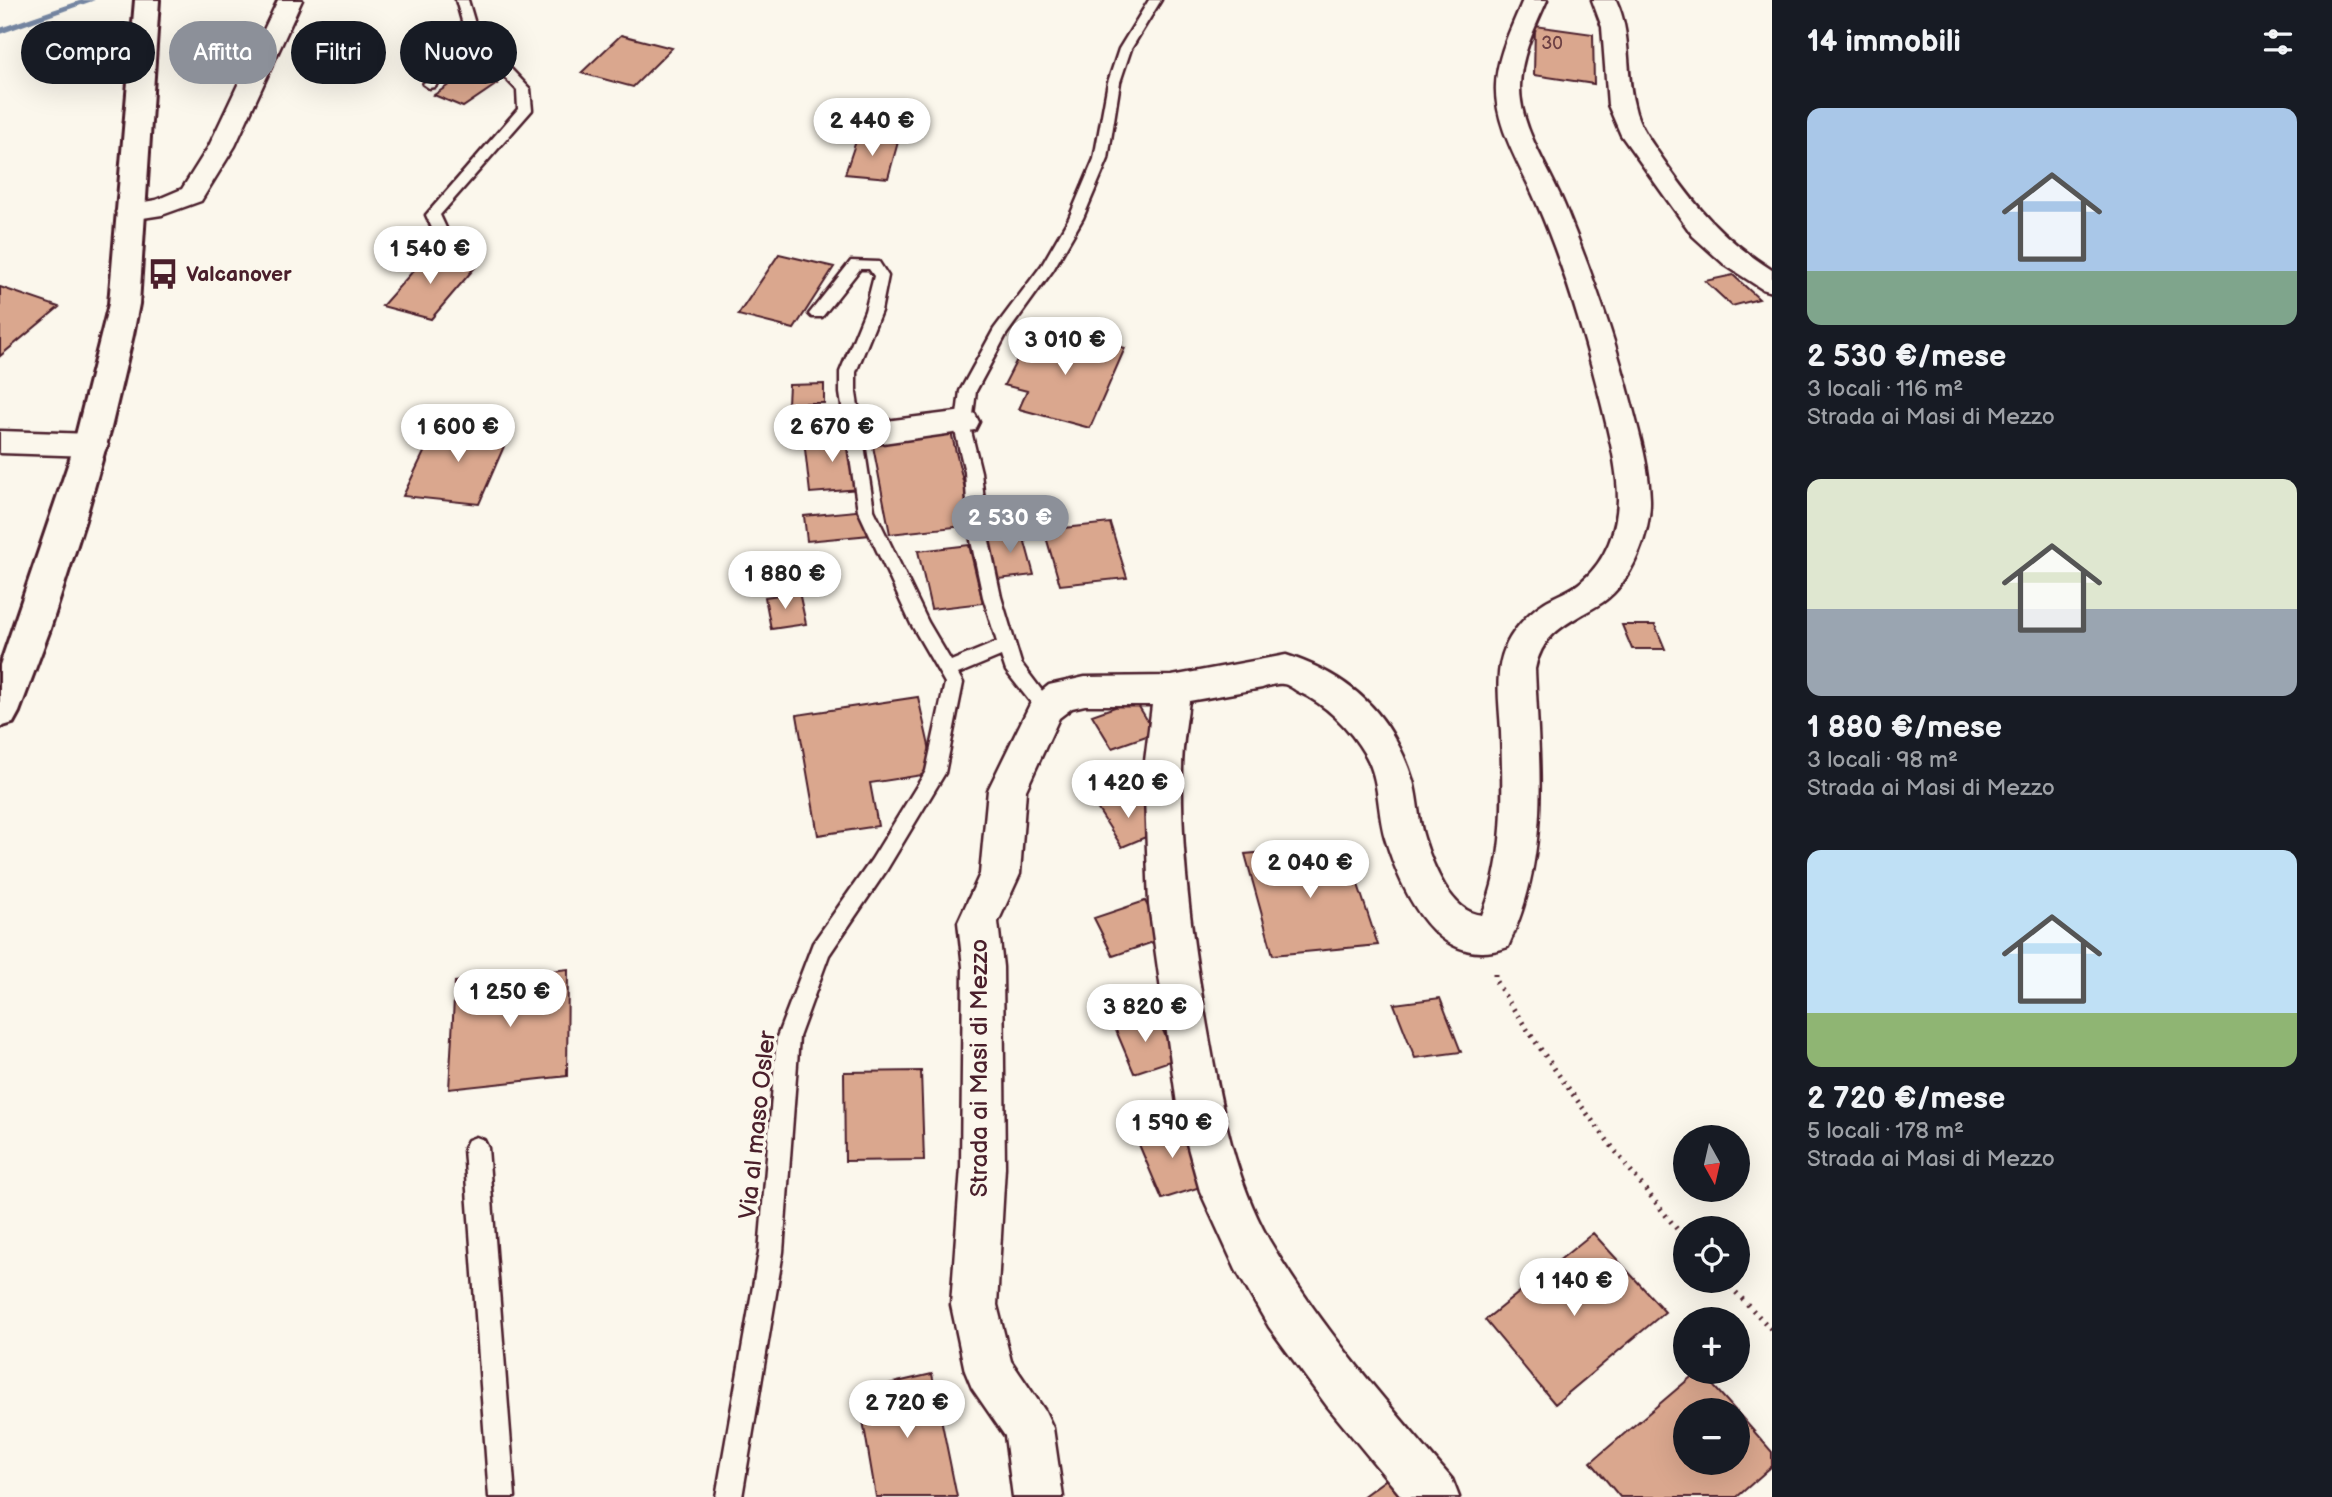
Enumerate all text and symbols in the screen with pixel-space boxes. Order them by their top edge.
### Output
chip: Compra [21,21,155,84]
chip: Affitta [169,21,277,84]
chip: Filtri [291,21,386,84]
chip: Nuovo [400,21,517,84]
icon: filters [2259,23,2297,61]
text: 14 immobili [1807,24,1961,60]
house number: 30 [1541,33,1563,54]
pin: 2 440 € [807,99,937,158]
text: 2 440 € [830,107,914,135]
icon: home [1989,154,2115,280]
pin: 1 540 € [365,226,495,286]
text: 1 540 € [390,235,470,263]
bus stop icon: Valcanover [146,257,180,291]
place label: Valcanover [186,262,292,287]
pin: 3 010 € [1000,318,1130,377]
text: 3 010 € [1024,326,1106,354]
text: 2 530 €/mese [1807,339,2006,375]
text: 3 locali · 116 m² [1807,375,1963,403]
text: Strada ai Masi di Mezzo [1807,403,2055,431]
pin: 1 600 € [393,405,523,464]
pin: 2 670 € [767,405,897,464]
text: 1 600 € [417,413,499,441]
text: 2 670 € [790,413,874,441]
pin: 2 530 € [945,496,1075,555]
text: 2 530 € [968,504,1052,532]
icon: home [1989,525,2115,651]
pin: 1 880 € [720,552,850,611]
text: 1 880 € [744,560,826,588]
text: 1 880 €/mese [1807,710,2002,746]
text: 3 locali · 98 m² [1807,746,1958,774]
pin: 1 420 € [1063,760,1193,820]
text: 1 420 € [1088,769,1168,797]
text: Strada ai Masi di Mezzo [1807,774,2055,802]
pin: 2 040 € [1245,841,1375,900]
text: 2 040 € [1267,849,1353,877]
icon: home [1989,896,2115,1022]
street label: Strada ai Masi di Mezzo [965,939,994,1197]
pin: 1 250 € [445,970,575,1029]
text: 1 250 € [470,978,550,1006]
pin: 3 820 € [1080,984,1210,1044]
text: 3 820 € [1103,993,1187,1021]
street label: Via al maso Osler [733,1029,782,1221]
text: 2 720 €/mese [1807,1081,2005,1117]
pin: 1 590 € [1107,1100,1237,1160]
text: 1 590 € [1132,1109,1212,1137]
text: 5 locali · 178 m² [1807,1117,1964,1145]
north arrow [1673,1125,1750,1202]
map controls [1673,1125,1750,1475]
text: Strada ai Masi di Mezzo [1807,1145,2055,1173]
button: locate [1673,1216,1750,1293]
pin: 1 140 € [1509,1258,1639,1318]
text: 1 140 € [1535,1267,1613,1295]
button: + [1673,1307,1750,1384]
pin: 2 720 € [842,1380,972,1440]
text: 2 720 € [865,1389,949,1417]
button: − [1673,1398,1750,1475]

